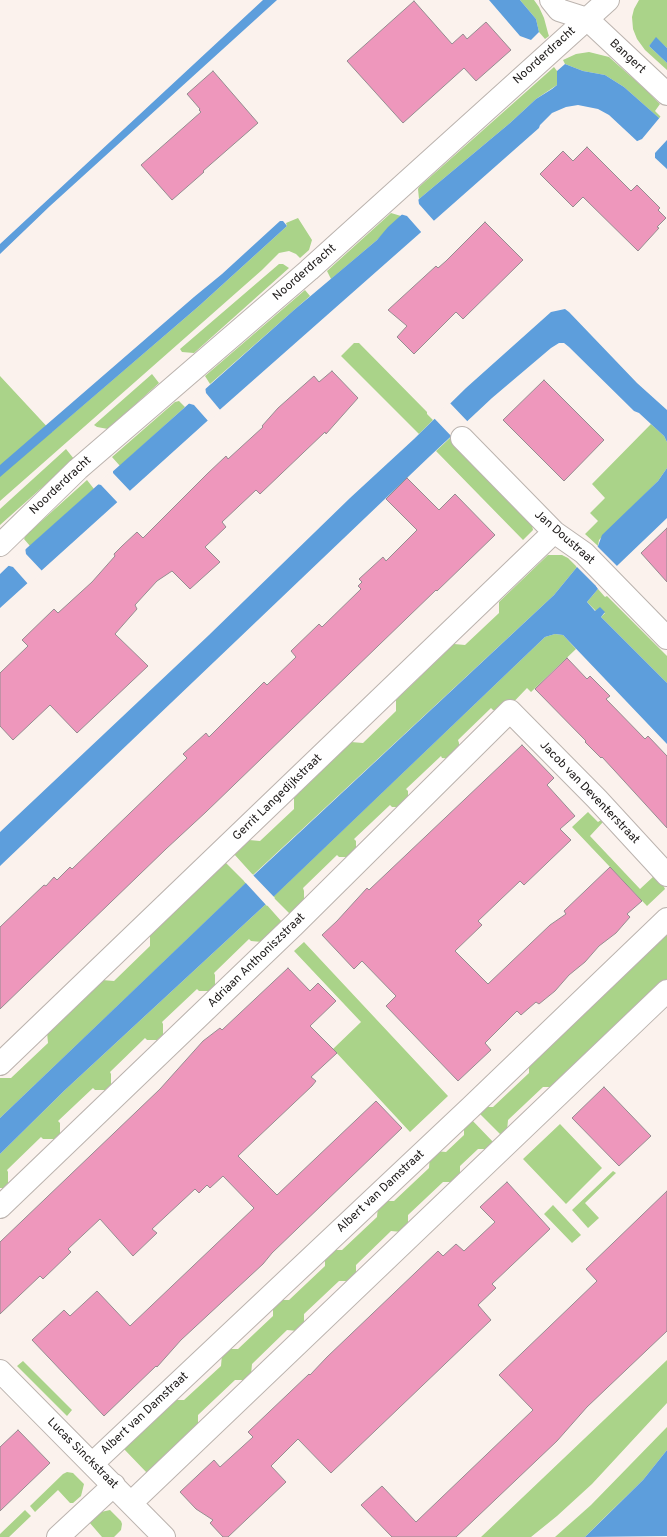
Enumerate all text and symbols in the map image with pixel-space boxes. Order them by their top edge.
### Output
street label: Noorderdracht [511,24,579,88]
street label: Bangert [606,37,648,77]
street label: Noorderdracht [271,242,339,304]
street label: Noorderdracht [27,454,95,518]
street label: Jan Doustraat [531,508,597,568]
street label: Jacob van Deventerstraat [536,739,642,847]
street label: Gerrit Langedijkstraat [230,752,326,844]
street label: Adriaan Anthoniszstraat [205,911,309,1011]
street label: Albert van Damstraat [334,1148,428,1236]
street label: Albert van Damstraat [98,1370,192,1458]
street label: Lucas Sinckstraat [44,1416,120,1492]

